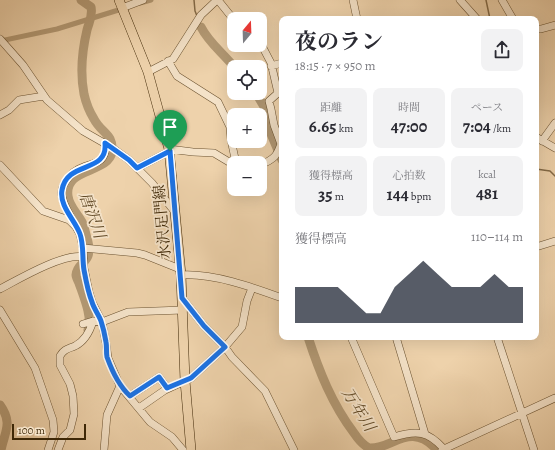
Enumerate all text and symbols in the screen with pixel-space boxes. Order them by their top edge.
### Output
north arrow [227,12,267,52]
map controls [227,12,267,196]
text: 夜のラン [295,27,383,57]
button: share [481,29,523,71]
text: 18:15 · 7 × 950 m [295,57,376,74]
button: locate [227,60,267,100]
text: 距離 [320,100,342,115]
text: 時間 [398,100,420,115]
text: ペース [471,100,503,115]
button: + [227,108,267,148]
pin [153,110,187,151]
text: 6.65 [309,115,337,138]
text: 47:00 [391,115,427,138]
text: 7:04 [463,115,491,138]
icon: arrive [159,116,181,138]
text: km [337,121,353,136]
text: /km [491,121,511,136]
button: − [227,156,267,196]
text: kcal [478,167,496,182]
text: 獲得標高 [309,168,353,183]
text: 心拍数 [393,168,426,183]
text: 481 [476,182,498,205]
text: 35 [318,183,333,206]
text: 144 [387,183,409,206]
street label: 水沢足門線 [149,184,175,260]
water label: 唐沢川 [74,189,111,244]
text: m [333,189,344,204]
text: bpm [409,189,431,204]
text: 110–114 m [471,228,523,245]
text: 獲得標高 [295,230,347,247]
water label: 万年川 [336,383,381,437]
scale bar [12,422,86,441]
text: 100 m [18,423,45,438]

